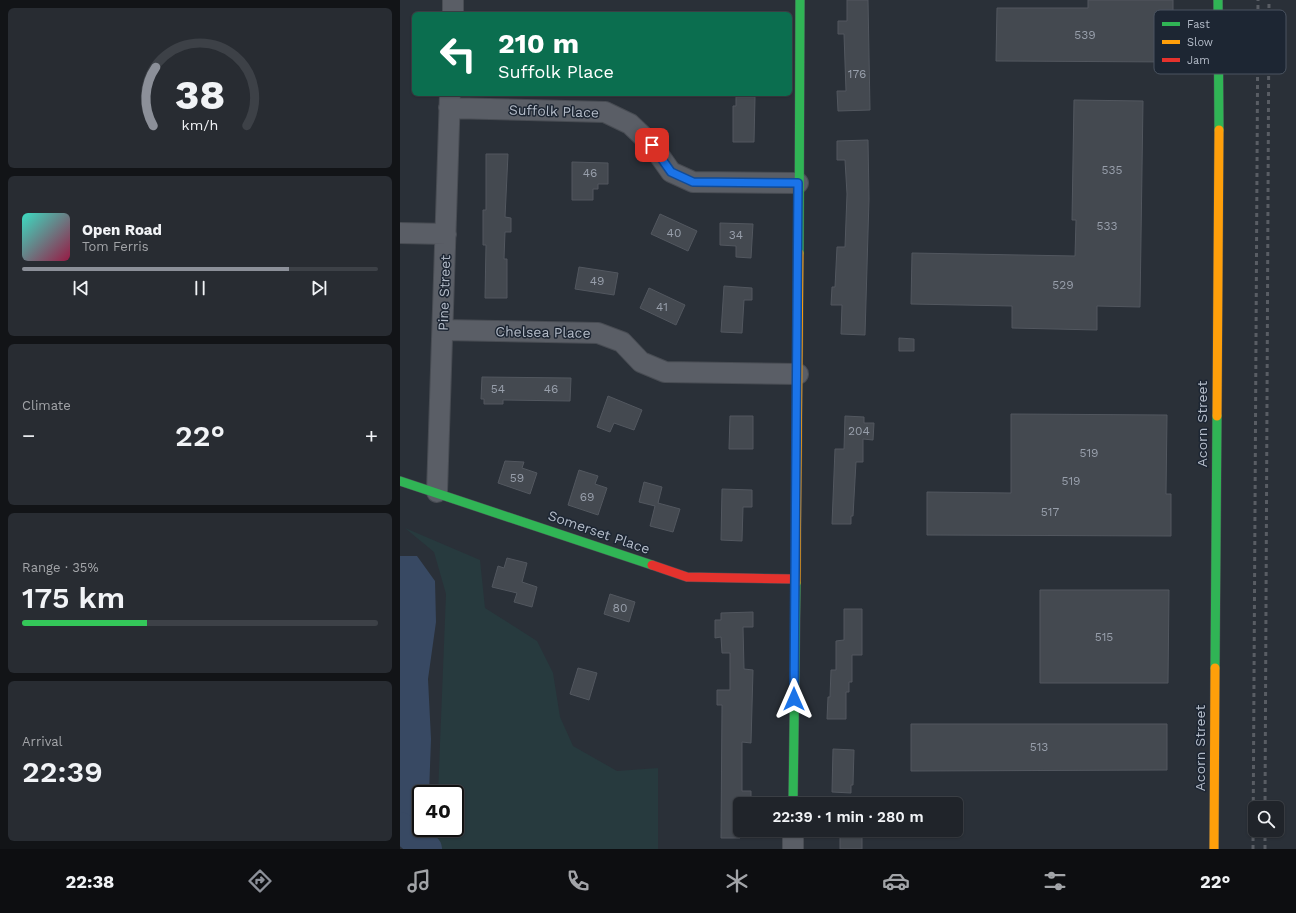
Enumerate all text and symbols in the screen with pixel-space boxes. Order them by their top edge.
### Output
legend [1154,10,1286,74]
text: Fast [1187,18,1210,31]
text: 210 m [498,27,579,60]
icon: left [432,28,484,80]
house number: 539 [1074,28,1096,42]
text: Slow [1187,36,1213,49]
text: Jam [1187,54,1210,67]
text: Suffolk Place [498,61,614,82]
house number: 176 [848,67,866,81]
text: 38 [175,70,225,119]
street label: Suffolk Place [509,101,599,121]
text: km/h [182,117,218,133]
pin [635,128,669,162]
icon: arrive [641,134,663,156]
house number: 535 [1102,163,1122,177]
house number: 46 [583,166,597,180]
house number: 533 [1097,219,1117,233]
text: Open Road [82,221,162,239]
house number: 40 [667,226,681,240]
house number: 34 [729,228,743,242]
text: Tom Ferris [82,239,149,254]
street label: Pine Street [435,255,453,331]
house number: 49 [590,274,604,288]
icon: previous [70,277,92,299]
icon: pause [189,277,211,299]
icon: next [308,277,330,299]
house number: 529 [1052,278,1074,292]
house number: 41 [656,300,668,314]
street label: Chelsea Place [495,323,591,341]
street label: Acorn Street [1194,381,1210,467]
house number: 54 [491,382,505,396]
house number: 46 [544,382,558,396]
text: Climate [22,398,71,413]
text: 22° [175,418,225,453]
text: − [22,423,35,448]
text: + [365,423,378,448]
house number: 204 [848,424,870,438]
house number: 519 [1079,446,1099,460]
house number: 59 [510,471,524,485]
house number: 519 [1061,474,1081,488]
house number: 69 [580,490,594,504]
house number: 517 [1041,505,1059,519]
street label: Somerset Place [546,507,652,557]
text: Range · 35% [22,560,99,575]
text: 175 km [22,580,125,615]
house number: 80 [613,601,627,615]
house number: 515 [1095,630,1113,644]
position arrow [773,678,815,720]
street label: Acorn Street [1192,705,1208,791]
text: Arrival [22,734,63,749]
house number: 513 [1030,740,1048,754]
text: 22:39 [22,754,103,789]
speed limit sign: 40 [412,785,464,837]
map controls [1248,801,1284,837]
button: search [1248,801,1284,837]
text: 22:39 · 1 min · 280 m [772,808,924,826]
icon: directions [246,867,274,895]
icon: music [405,867,433,895]
icon: phone [564,867,592,895]
icon: climate [723,867,751,895]
icon: car [882,867,910,895]
icon: filters [1041,867,1069,895]
text: 22:38 [66,871,114,892]
text: 22° [1200,871,1230,892]

